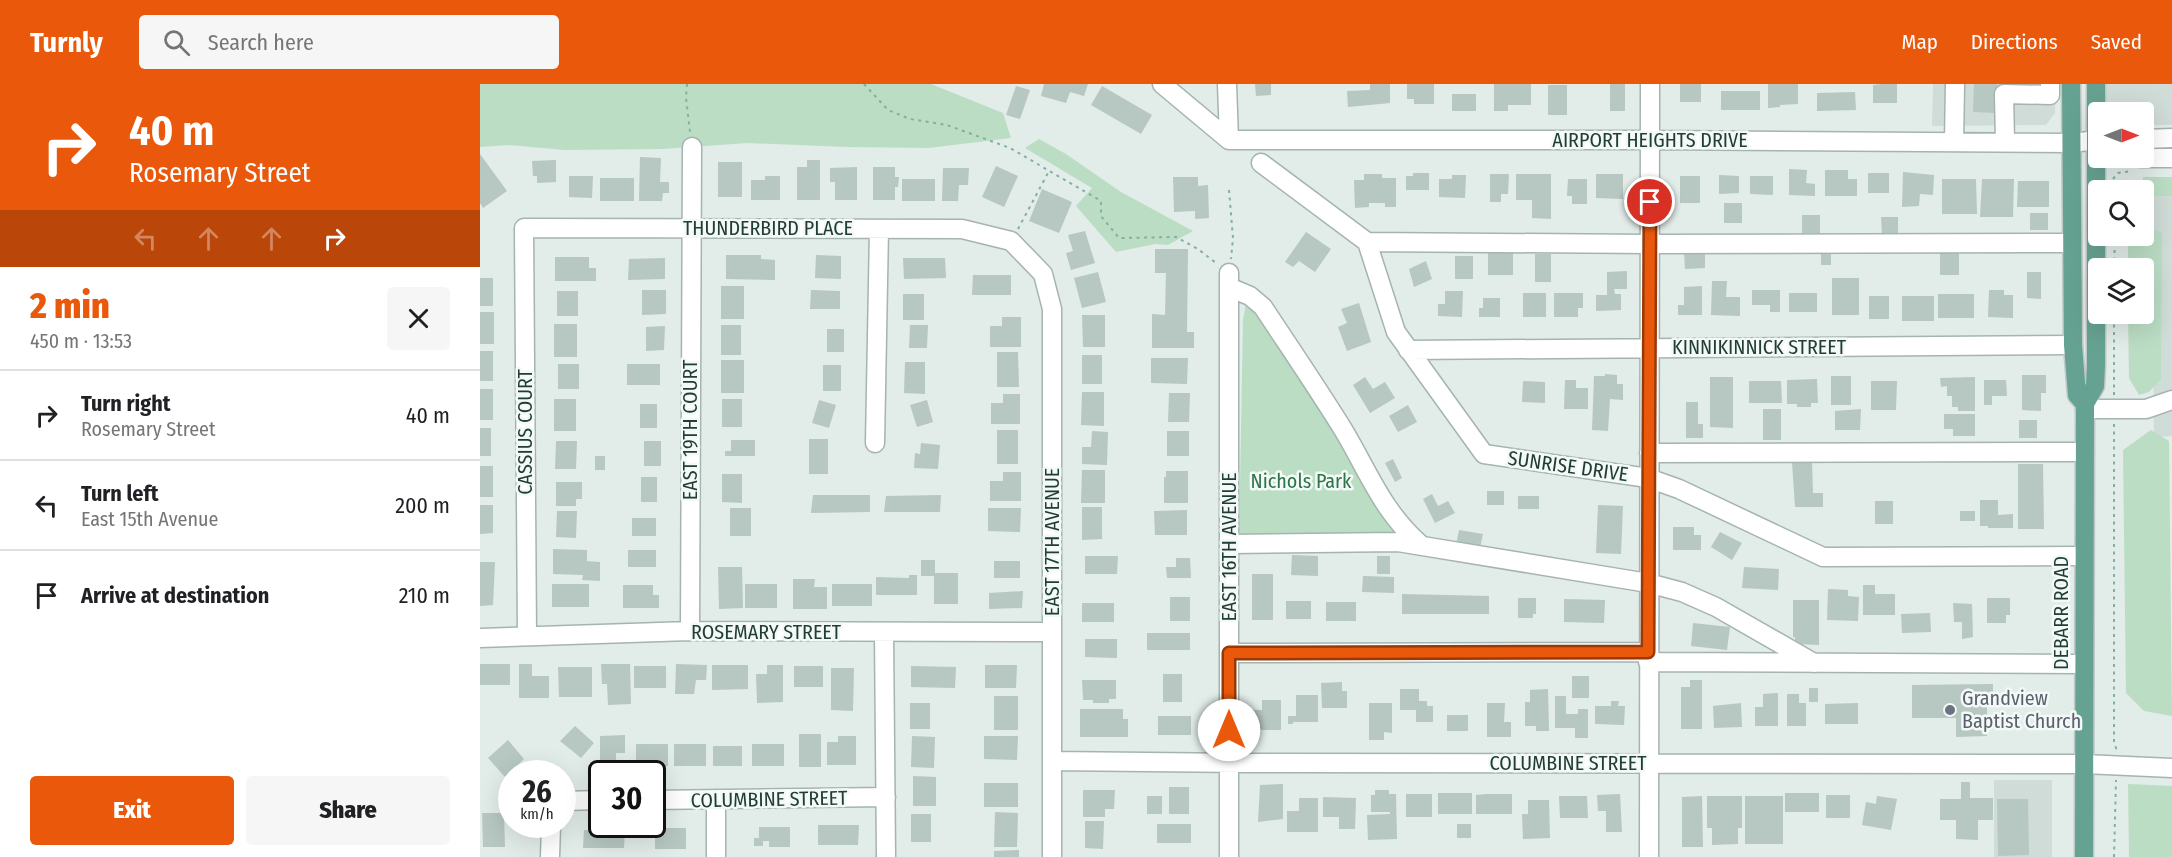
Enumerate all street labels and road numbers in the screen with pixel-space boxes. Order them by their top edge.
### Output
street label: AIRPORT HEIGHTS DRIVE [1552,128,1748,152]
street label: THUNDERBIRD PLACE [683,216,853,240]
street label: KINNIKINNICK STREET [1672,335,1847,359]
street label: EAST 19TH COURT [678,359,702,500]
street label: CASSIUS COURT [513,368,537,495]
street label: SUNRISE DRIVE [1506,446,1630,486]
street label: EAST 17TH AVENUE [1040,468,1064,616]
street label: EAST 16TH AVENUE [1217,472,1241,622]
street label: DEBARR ROAD [2049,556,2073,670]
street label: ROSEMARY STREET [691,620,842,644]
street label: COLUMBINE STREET [1490,751,1647,775]
street label: COLUMBINE STREET [690,786,848,812]

